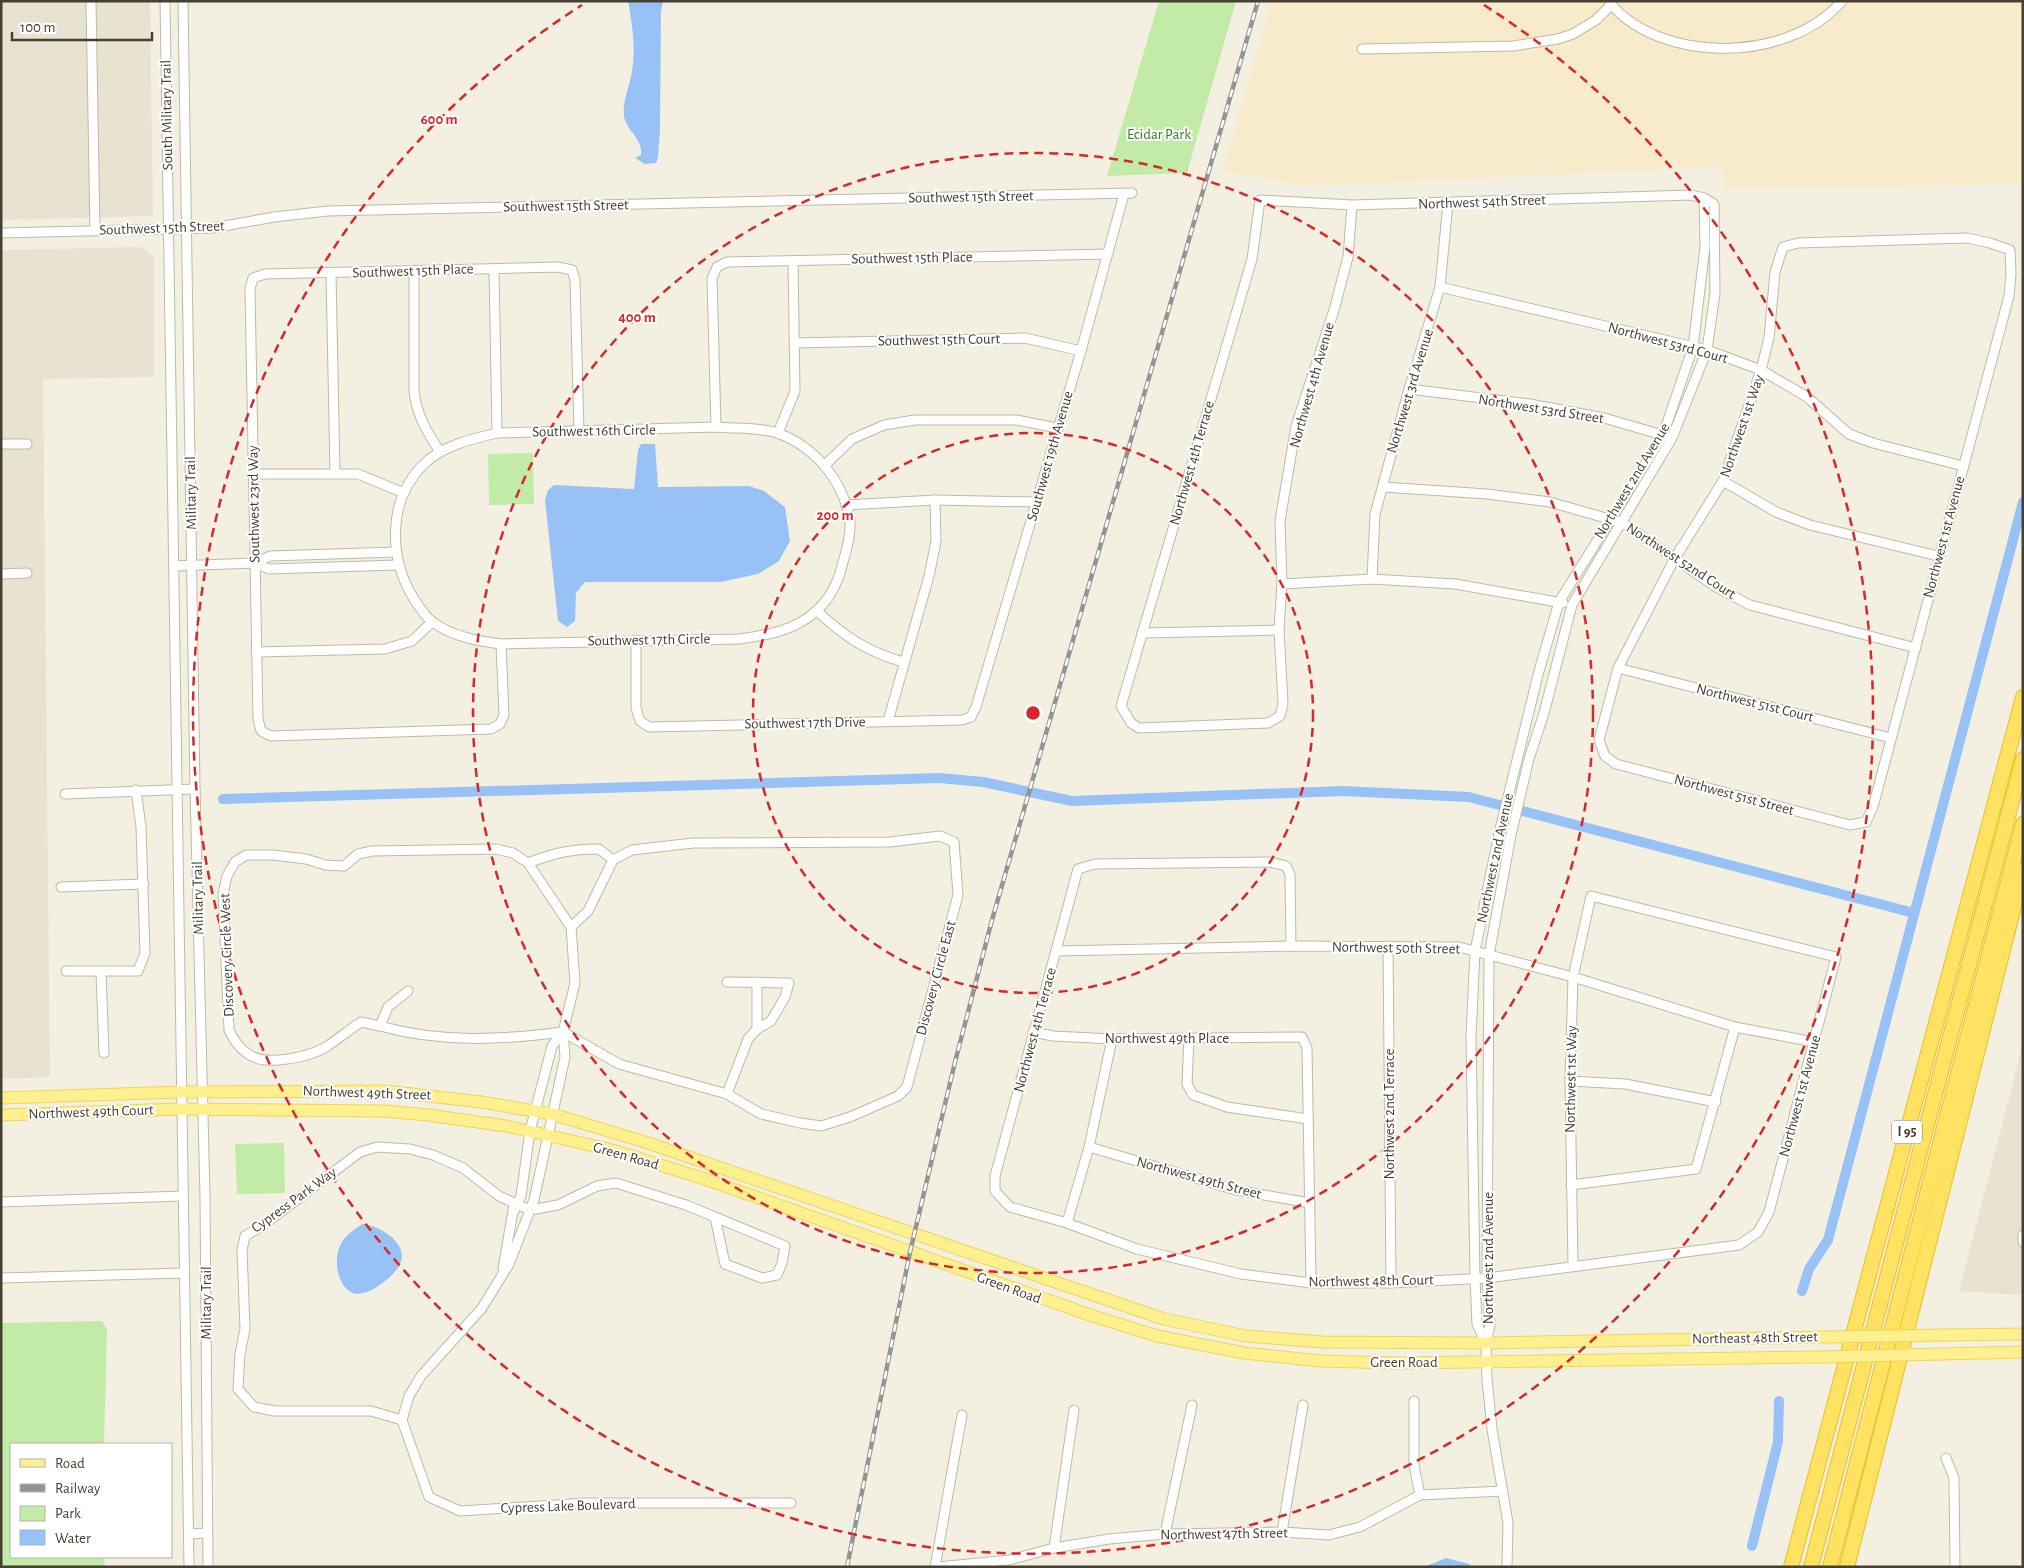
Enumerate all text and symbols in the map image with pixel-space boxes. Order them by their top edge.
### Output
scale bar [12,10,152,42]
text: 100 m [20,20,55,35]
street label: South Military Trail [159,60,175,170]
text: 600 m [420,112,458,127]
park label: Ecidar Park [1127,127,1191,142]
street label: Southwest 15th Street [908,188,1034,206]
street label: Northwest 54th Street [1418,192,1546,212]
street label: Southwest 15th Street [503,197,629,215]
street label: Southwest 15th Street [99,218,225,238]
street label: Southwest 15th Place [851,249,973,267]
street label: Southwest 15th Place [352,261,474,281]
text: 400 m [618,310,656,325]
street label: Northwest 4th Avenue [1287,320,1337,450]
street label: Northwest 53rd Court [1606,320,1730,366]
street label: Northwest 3rd Avenue [1384,327,1436,455]
street label: Southwest 15th Court [878,331,1000,349]
street label: Northwest 1st Way [1717,372,1767,479]
street label: Southwest 19th Avenue [1024,389,1076,523]
street label: Northwest 53rd Street [1477,392,1605,426]
street label: Northwest 4th Terrace [1167,399,1217,527]
street label: Northwest 2nd Avenue [1591,420,1673,542]
street label: Southwest 16th Circle [532,422,656,440]
street label: Southwest 23rd Way [245,445,263,563]
street label: Military Trail [183,456,199,530]
street label: Northwest 1st Avenue [1920,474,1968,600]
text: 200 m [816,508,854,523]
street label: Northwest 52nd Court [1624,520,1739,602]
street label: Southwest 17th Circle [587,631,711,649]
street label: Northwest 51st Court [1695,681,1815,725]
centre of rings [1024,704,1042,722]
street label: Southwest 17th Drive [744,714,866,732]
street label: Northwest 51st Street [1672,772,1796,818]
street label: Northwest 2nd Avenue [1474,792,1516,924]
street label: Military Trail [190,861,206,935]
street label: Discovery Circle West [217,893,237,1017]
street label: Discovery Circle East [913,919,959,1037]
street label: Northwest 50th Street [1332,939,1461,957]
street label: Northwest 4th Terrace [1011,966,1059,1094]
street label: Northwest 1st Way [1563,1024,1579,1133]
street label: Northwest 49th Place [1105,1031,1229,1046]
street label: Northwest 1st Avenue [1776,1033,1824,1159]
street label: Northwest 2nd Terrace [1382,1048,1397,1180]
street label: Northwest 49th Street [302,1083,432,1103]
street label: Northwest 49th Court [28,1102,154,1122]
road number: I 95 [1892,1120,1922,1144]
street label: Green Road [592,1139,661,1173]
street label: Northwest 49th Street [1135,1154,1263,1202]
street label: Cypress Park Way [249,1164,340,1236]
street label: Northwest 2nd Avenue [1481,1192,1496,1324]
street label: Military Trail [199,1266,214,1340]
street label: Green Road [975,1269,1043,1307]
street label: Northwest 48th Court [1308,1272,1434,1290]
street label: Northeast 48th Street [1692,1329,1818,1347]
street label: Green Road [1370,1355,1438,1370]
legend [10,1443,172,1558]
text: Road [55,1456,85,1471]
text: Railway [55,1481,101,1496]
street label: Cypress Lake Boulevard [500,1496,636,1516]
text: Park [55,1506,81,1521]
street label: Northwest 47th Street [1160,1525,1288,1543]
text: Water [55,1531,91,1546]

